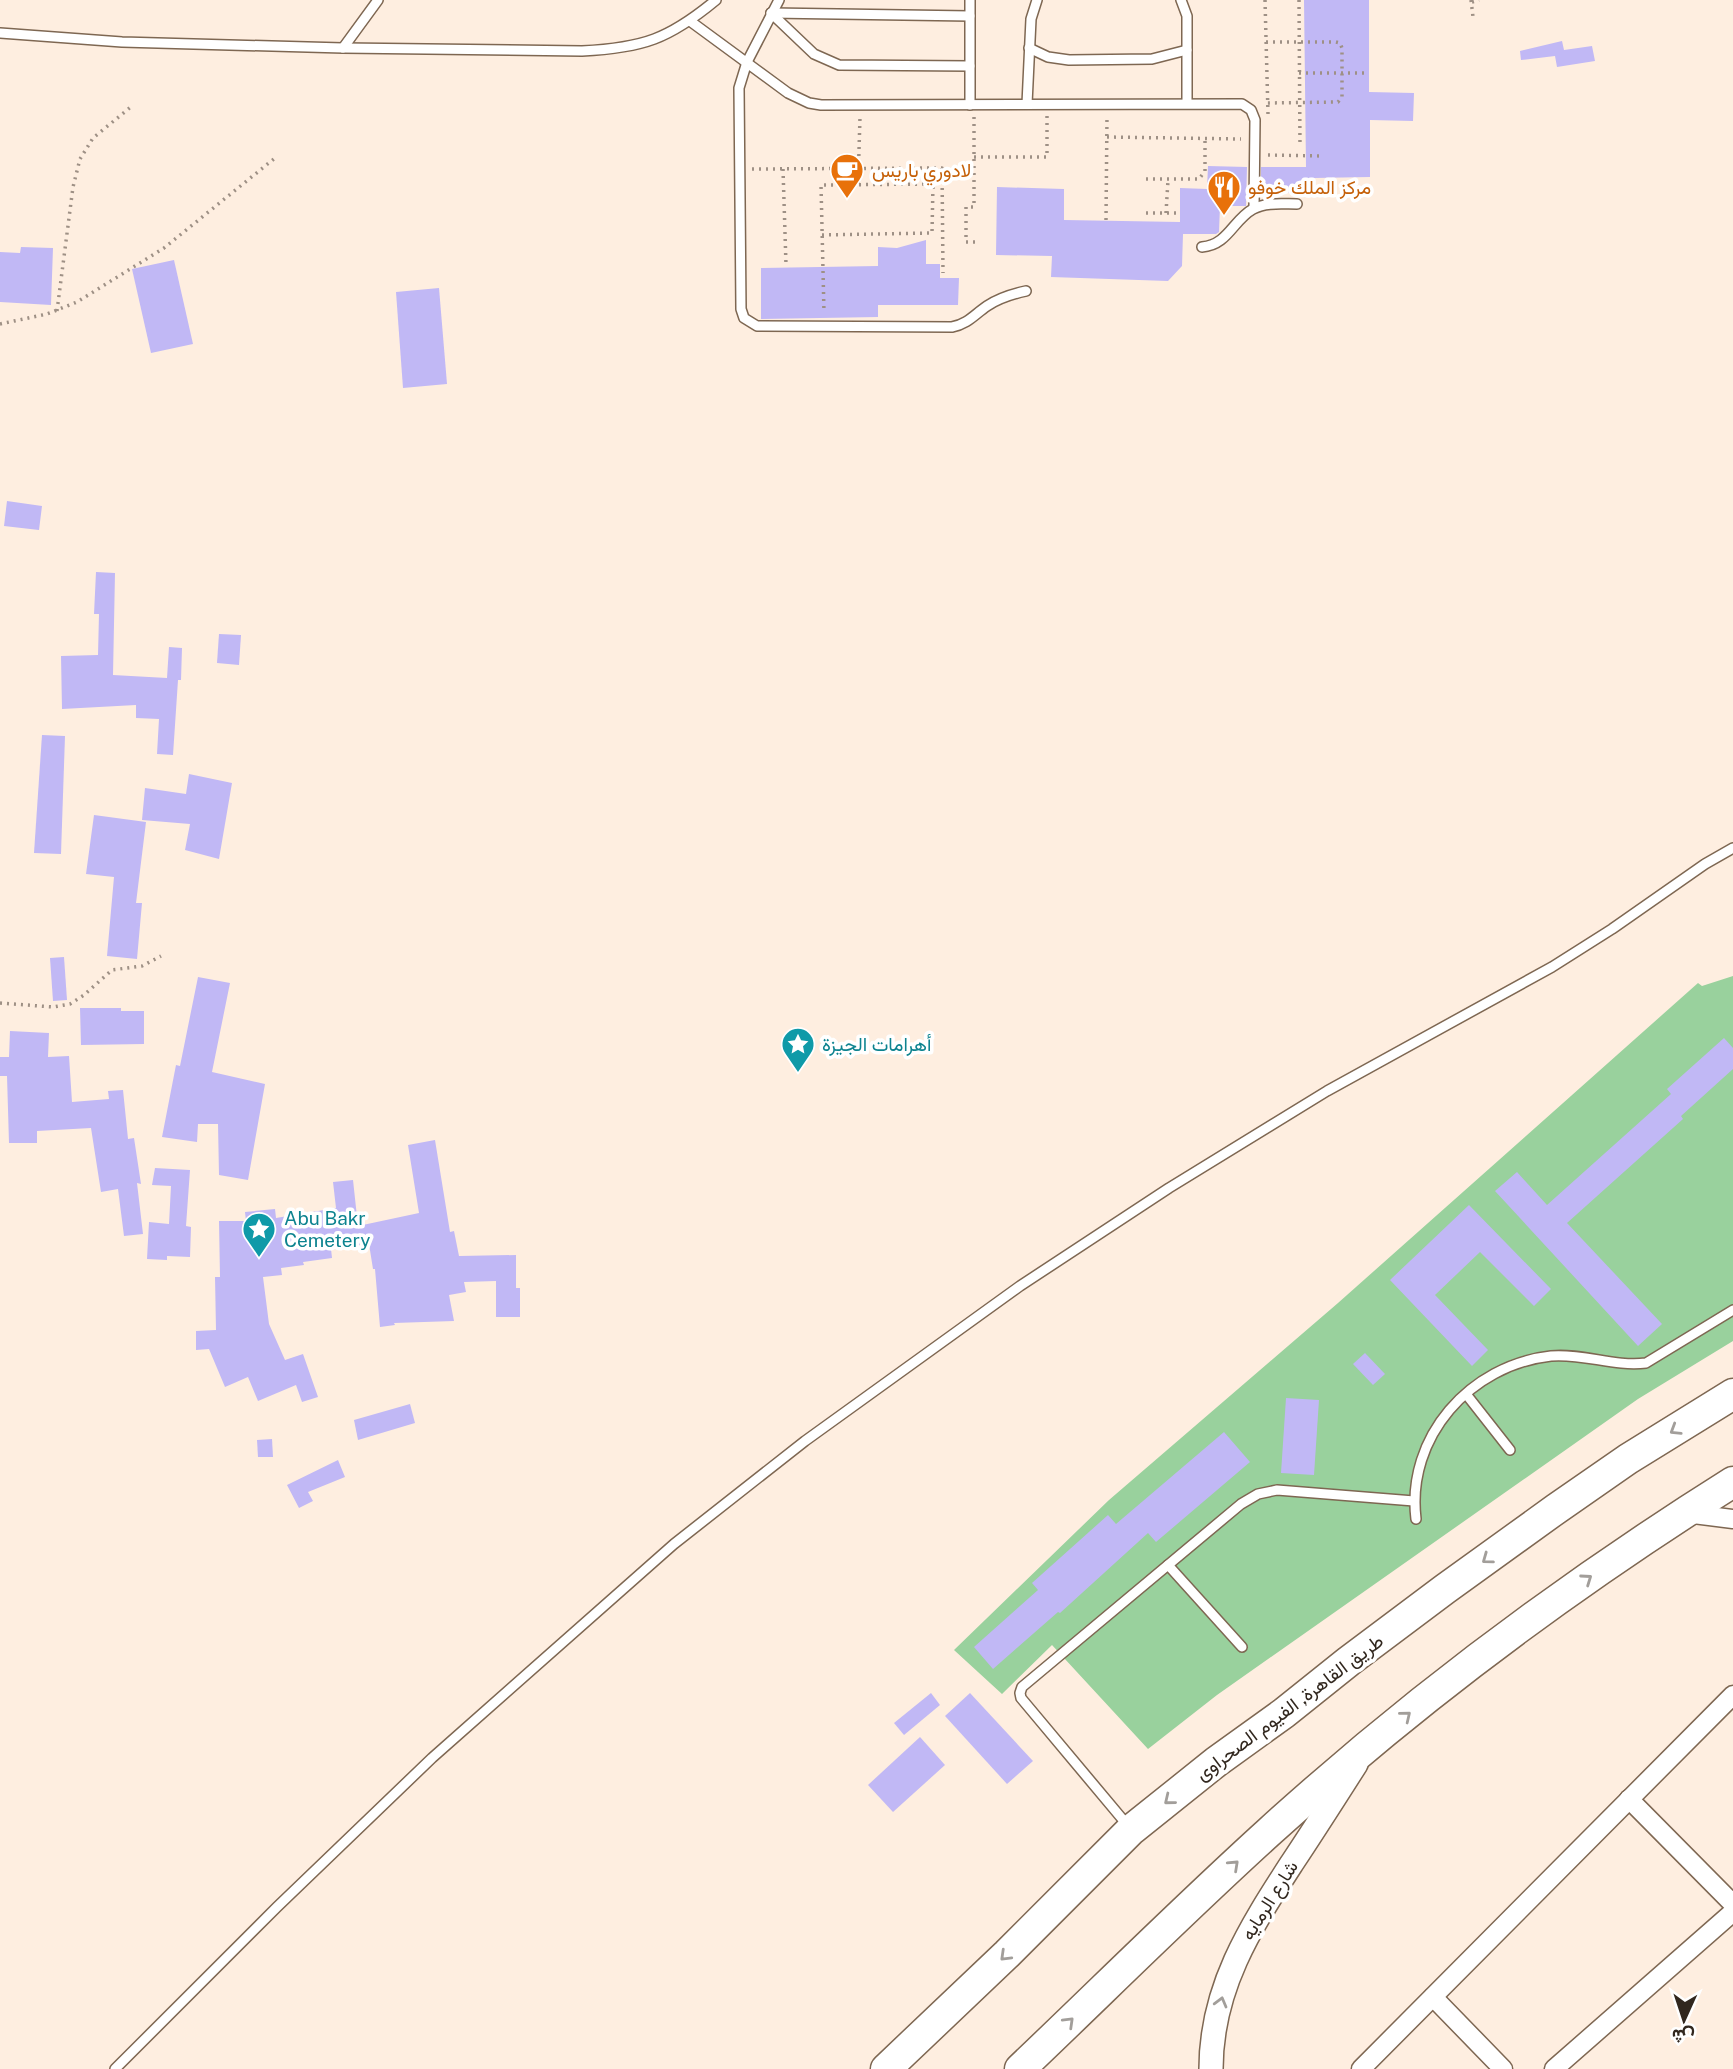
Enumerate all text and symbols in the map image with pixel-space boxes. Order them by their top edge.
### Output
cafe icon: لادوري باريس [828,151,866,200]
place label: لادوري باريس [872,159,971,186]
restaurant icon: مركز الملك خوفو [1205,168,1243,217]
place label: مركز الملك خوفو [1248,176,1371,199]
place icon: أهرامات الجيزة [779,1025,817,1074]
place label: أهرامات الجيزة [822,1033,931,1056]
place label: Abu Bakr Cemetery [284,1207,370,1251]
place icon: Abu Bakr Cemetery [240,1210,278,1259]
one-way arrow [1669,1421,1682,1434]
one-way arrow [1482,1550,1495,1563]
one-way arrow [1579,1575,1592,1587]
street label: طريق القاهرة, الفيوم الصحراوى [1191,1629,1388,1786]
one-way arrow [1399,1712,1411,1725]
one-way arrow [1165,1791,1177,1804]
street label: شارع الرمايه [1236,1856,1304,1945]
one-way arrow [1226,1861,1239,1873]
one-way arrow [1000,1948,1013,1961]
north arrow [1649,1985,1719,2055]
one-way arrow [1213,1996,1227,2008]
one-way arrow [1061,2017,1074,2030]
text: ش [1671,2024,1695,2049]

